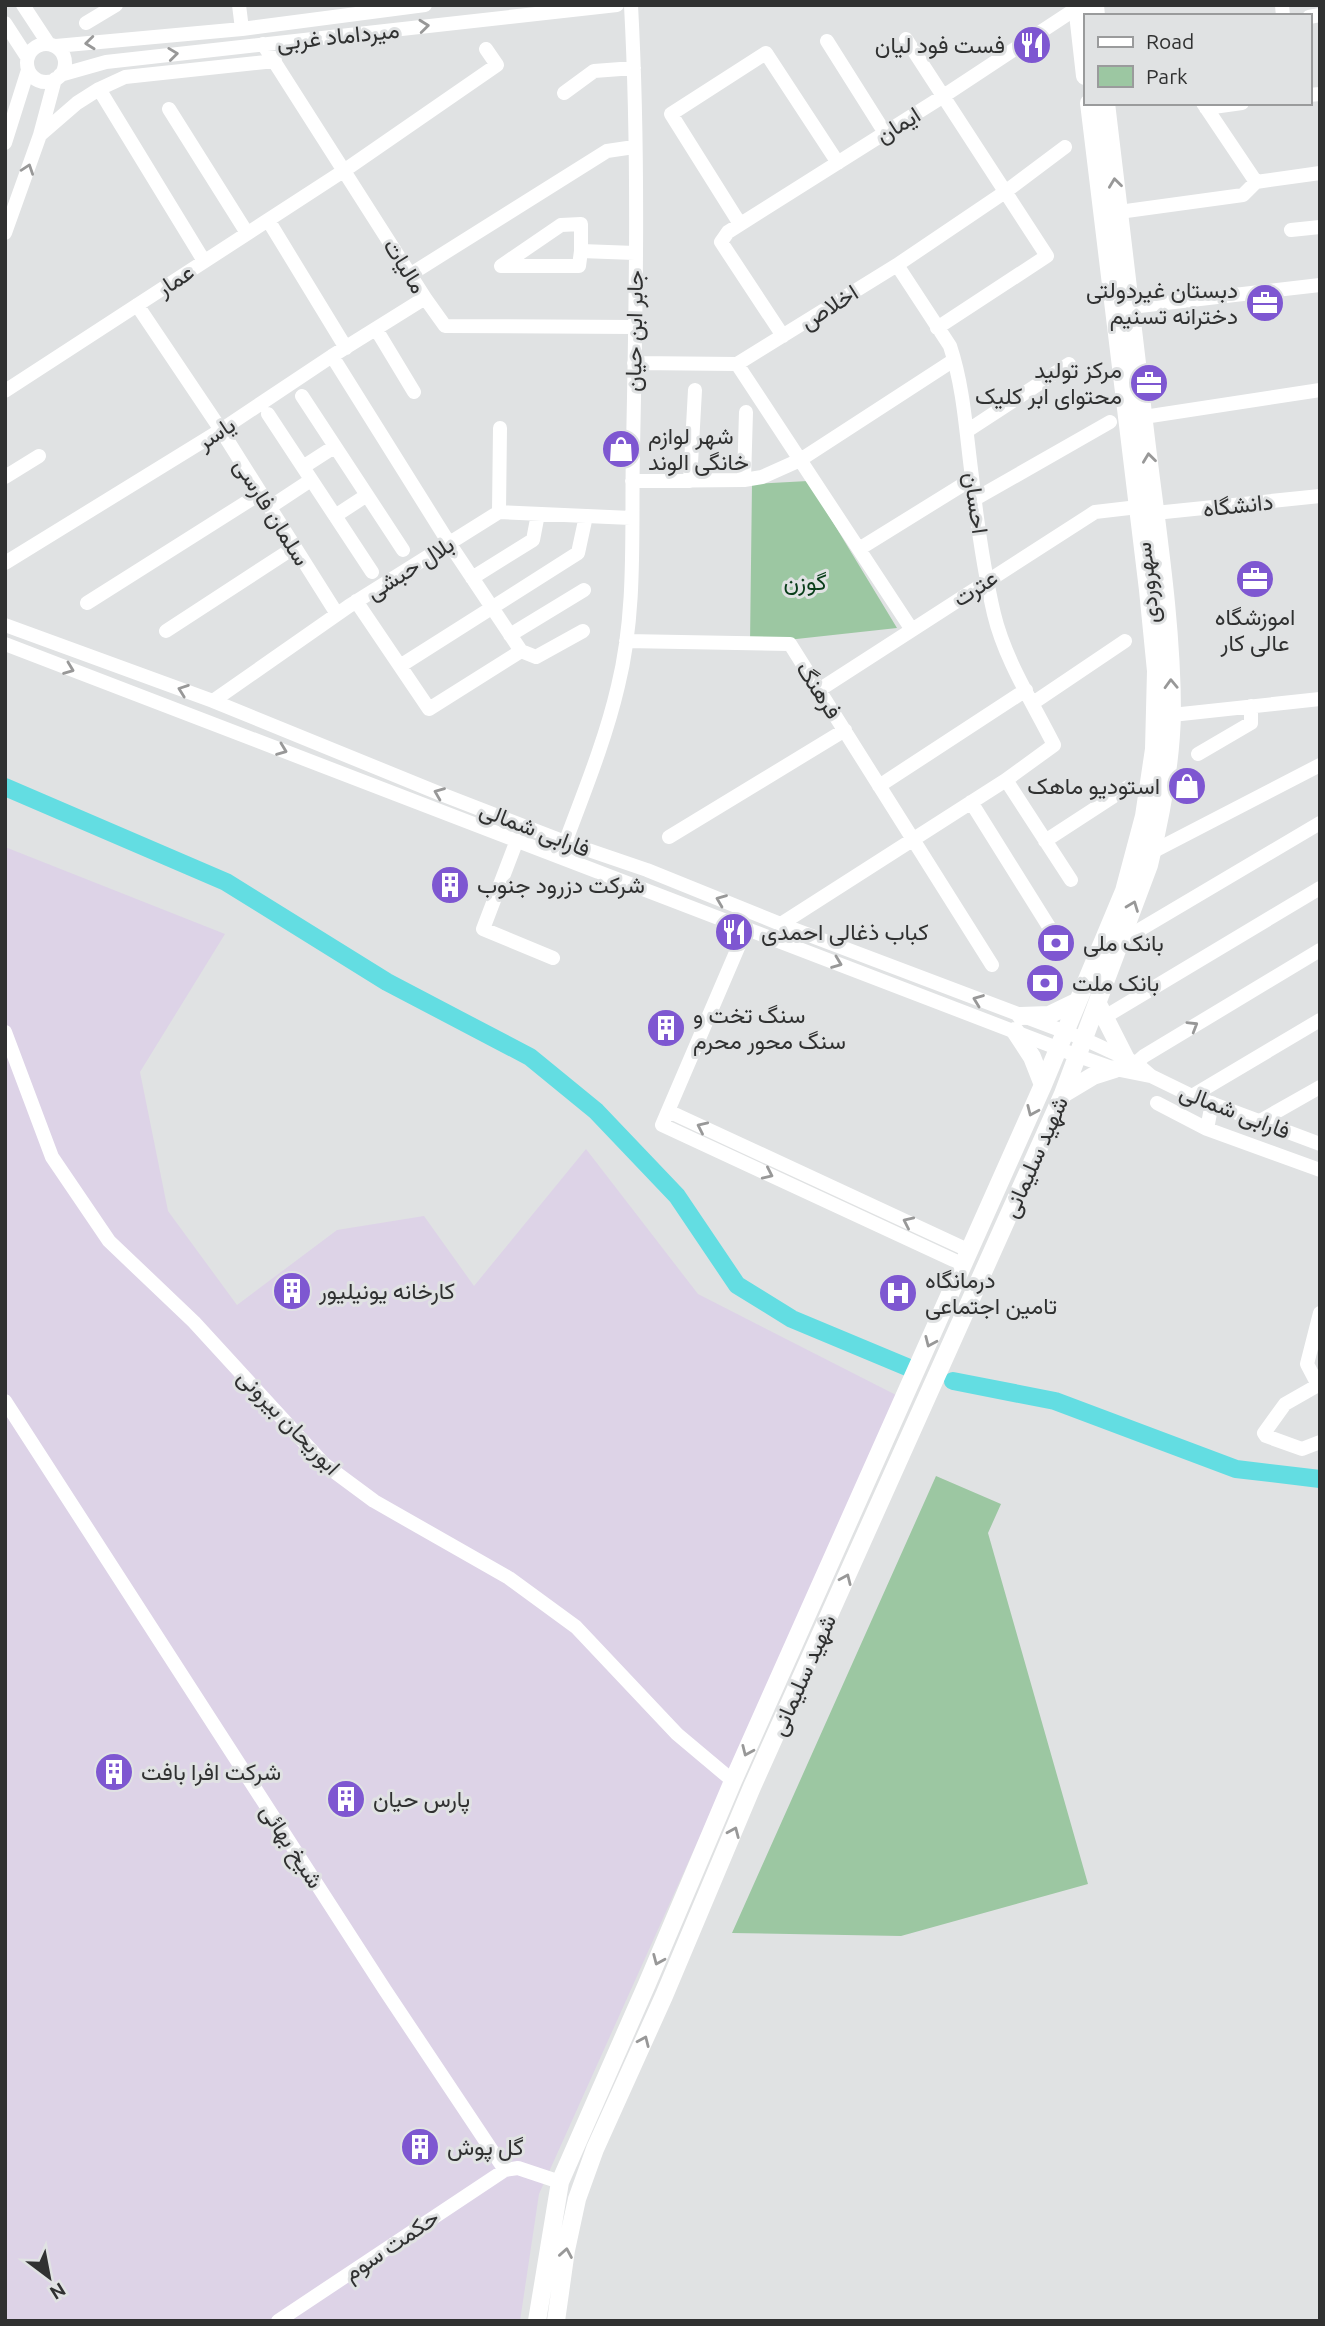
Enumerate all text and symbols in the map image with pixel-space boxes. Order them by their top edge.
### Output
legend [1084,14,1311,105]
street label: میرداماد غربی [275,17,401,57]
one-way arrow [418,19,430,34]
restaurant icon: فست فود لیان [1011,24,1053,66]
text: Road [1146,29,1194,53]
place label: فست فود لیان [875,32,1005,60]
one-way arrow [84,35,95,50]
one-way arrow [168,47,179,62]
text: Park [1146,64,1188,88]
street label: ایمان [871,101,925,149]
one-way arrow [20,163,34,175]
one-way arrow [1108,177,1123,189]
street label: مالیات [378,234,432,298]
street label: عمار [151,258,200,304]
street label: جابر ابن حیان [620,270,650,392]
place label: دبستان غیردولتی دخترانه تسنیم [1086,277,1238,331]
street label: اخلاص [795,279,863,336]
office icon: دبستان غیردولتی دخترانه تسنیم [1244,282,1286,324]
place label: مرکز تولید محتوای ابر کلیک [975,357,1122,411]
office icon: مرکز تولید محتوای ابر کلیک [1128,362,1170,404]
street label: یاسر [191,411,241,457]
place label: شهر لوازم خانگی الوند [648,423,749,477]
shop icon: شهر لوازم خانگی الوند [600,428,642,470]
one-way arrow [1141,452,1156,463]
street label: سلمان فارسی [227,454,315,571]
street label: احسان [959,471,993,535]
street label: دانشگاه [1201,488,1274,521]
street label: بلال حبشی [361,531,460,607]
street label: سهروردی [1130,541,1166,625]
office icon: اموزشگاه عالی کار [1234,558,1276,600]
street label: عترت [948,564,1003,613]
park label: گوزن [783,569,827,597]
place label: اموزشگاه عالی کار [1215,604,1295,658]
street label: فرهنگ [789,657,847,725]
one-way arrow [62,660,74,674]
one-way arrow [1163,678,1178,689]
one-way arrow [177,684,189,698]
one-way arrow [275,741,287,755]
shop icon: استودیو ماهک [1166,765,1208,807]
place label: استودیو ماهک [1027,773,1160,801]
one-way arrow [434,787,446,801]
street label: فارابی شمالی [475,796,594,864]
building icon: شرکت دزرود جنوب [429,864,471,906]
place label: شرکت دزرود جنوب [477,872,645,900]
one-way arrow [715,894,727,908]
one-way arrow [1125,901,1139,913]
restaurant icon: کباب ذغالی احمدی [713,911,755,953]
place label: کباب ذغالی احمدی [761,919,929,946]
bank icon: بانک ملی [1035,922,1077,964]
place label: بانک ملی [1083,930,1164,957]
one-way arrow [830,955,842,969]
bank icon: بانک ملت [1024,962,1066,1004]
place label: بانک ملت [1072,970,1159,996]
one-way arrow [973,995,985,1009]
place label: سنگ تخت و سنگ محور محرم [693,1002,846,1056]
building icon: سنگ تخت و سنگ محور محرم [645,1007,687,1049]
one-way arrow [1186,1021,1199,1034]
street label: فارابی شمالی [1175,1078,1294,1146]
street label: شهید سلیمانی [997,1092,1075,1222]
one-way arrow [1026,1104,1040,1116]
one-way arrow [697,1121,709,1135]
one-way arrow [761,1166,773,1180]
one-way arrow [903,1216,915,1230]
place label: درمانگاه تامین اجتماعی [925,1267,1057,1320]
building icon: کارخانه یونیلیور [271,1270,313,1312]
hospital icon: درمانگاه تامین اجتماعی [877,1272,919,1314]
place label: کارخانه یونیلیور [318,1278,455,1306]
one-way arrow [924,1335,938,1347]
street label: ابوریحان بیرونی [231,1364,346,1481]
one-way arrow [838,1574,852,1586]
street label: شهید سلیمانی [765,1610,843,1740]
one-way arrow [741,1743,755,1756]
building icon: شرکت افرا بافت [93,1751,135,1793]
place label: شرکت افرا بافت [141,1759,281,1787]
building icon: پارس حیان [325,1778,367,1820]
place label: پارس حیان [373,1786,470,1815]
street label: شیخ بهائی [253,1799,329,1895]
one-way arrow [725,1826,739,1838]
one-way arrow [652,1953,666,1965]
one-way arrow [636,2035,650,2048]
building icon: گل پوش [399,2126,441,2168]
place label: گل پوش [447,2134,524,2163]
street label: حکمت سوم [339,2204,445,2288]
north arrow [14,2242,84,2312]
one-way arrow [558,2247,573,2259]
text: N [46,2278,70,2305]

